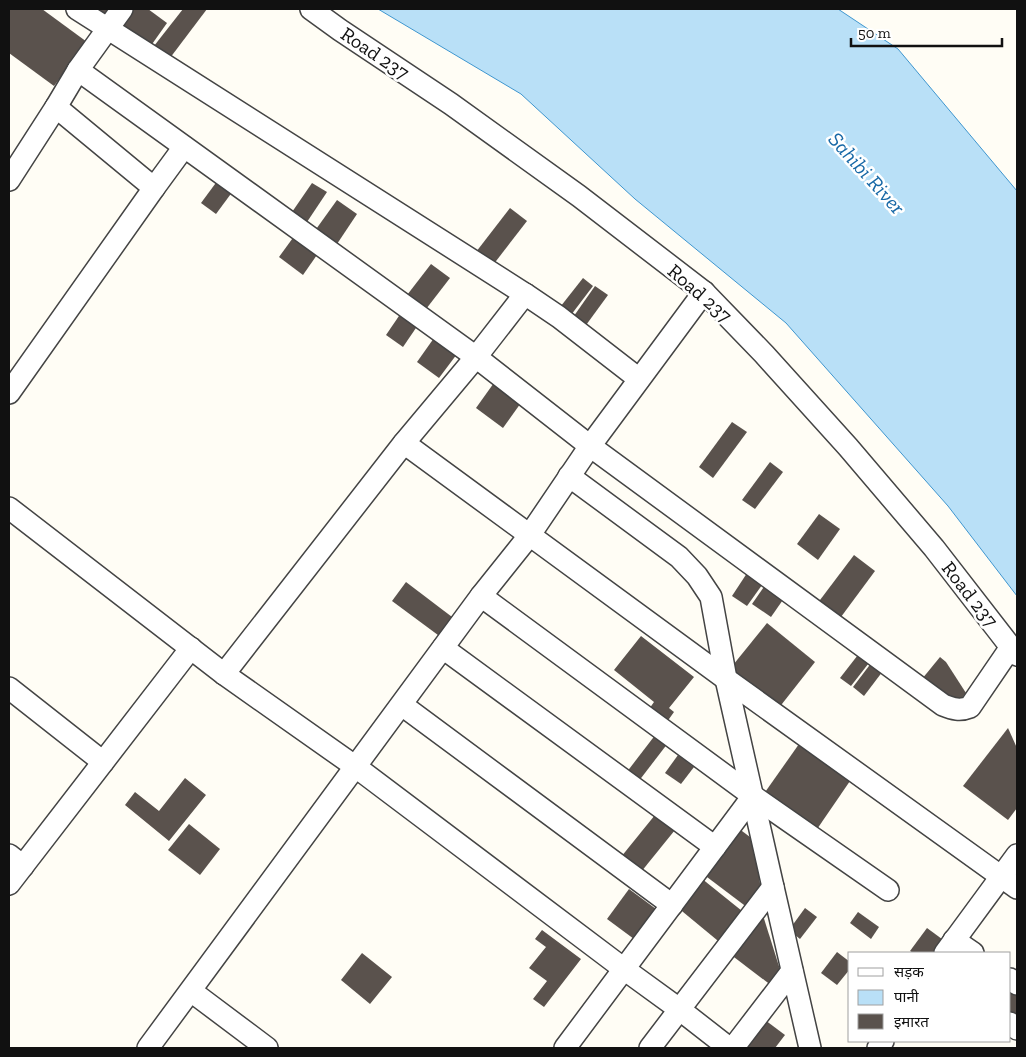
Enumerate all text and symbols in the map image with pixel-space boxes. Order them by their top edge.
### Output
scale bar [851,15,1002,47]
street label: Road 237 [336,22,414,85]
text: 50 m [858,24,891,42]
water label: Sahibi River [824,127,911,220]
street label: Road 237 [663,259,737,328]
street label: Road 237 [937,556,1004,632]
legend [848,952,1011,1042]
text: सड़क [894,963,924,981]
text: पानी [894,988,920,1006]
text: इमारत [894,1013,929,1031]

